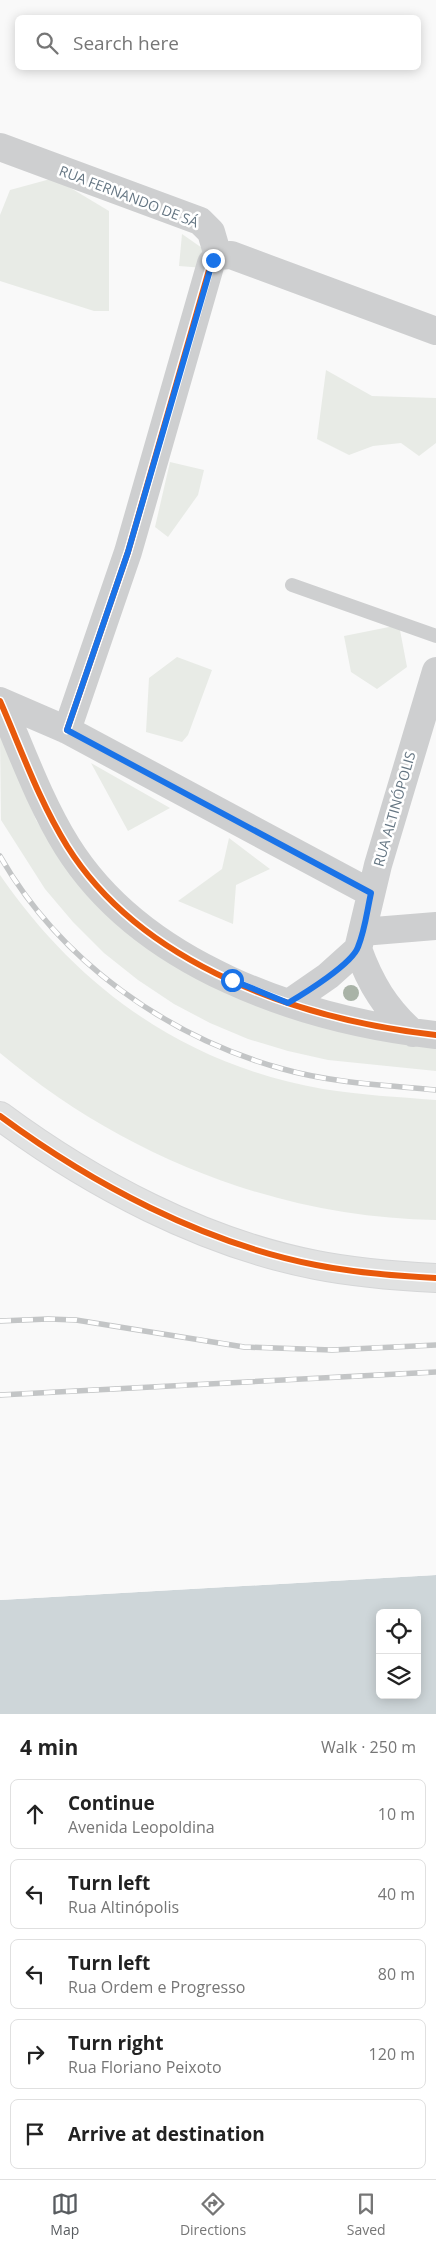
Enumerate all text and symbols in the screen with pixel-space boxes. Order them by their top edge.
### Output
search box [15,15,421,70]
icon: search [33,29,61,57]
text: Search here [73,30,179,56]
street label: RUA FERNANDO DE SÁ [57,161,201,231]
route end [202,249,225,272]
street label: RUA ALTINÓPOLIS [368,749,420,869]
route start [221,969,244,992]
map controls [376,1609,421,1699]
button: locate [376,1609,421,1654]
button: layers [376,1654,421,1699]
text: 4 min [20,1733,78,1761]
text: Walk · 250 m [321,1736,416,1758]
text: Continue [68,1790,155,1816]
icon: ahead [21,1800,49,1828]
text: 10 m [378,1803,415,1825]
text: Avenida Leopoldina [68,1816,215,1838]
text: Turn left [68,1870,150,1896]
icon: left [21,1880,49,1908]
text: 40 m [378,1883,415,1905]
text: Rua Altinópolis [68,1896,179,1918]
text: Turn left [68,1950,150,1976]
icon: left [21,1960,49,1988]
text: 80 m [378,1963,415,1985]
text: Rua Ordem e Progresso [68,1976,245,1998]
text: Turn right [68,2030,163,2056]
icon: right [21,2040,49,2068]
text: 120 m [369,2043,415,2065]
text: Rua Floriano Peixoto [68,2056,222,2078]
icon: arrive [21,2120,49,2148]
text: Arrive at destination [68,2121,265,2147]
tab: Map [50,2190,79,2239]
tab: Directions [180,2190,246,2239]
tab: Saved [347,2190,386,2239]

